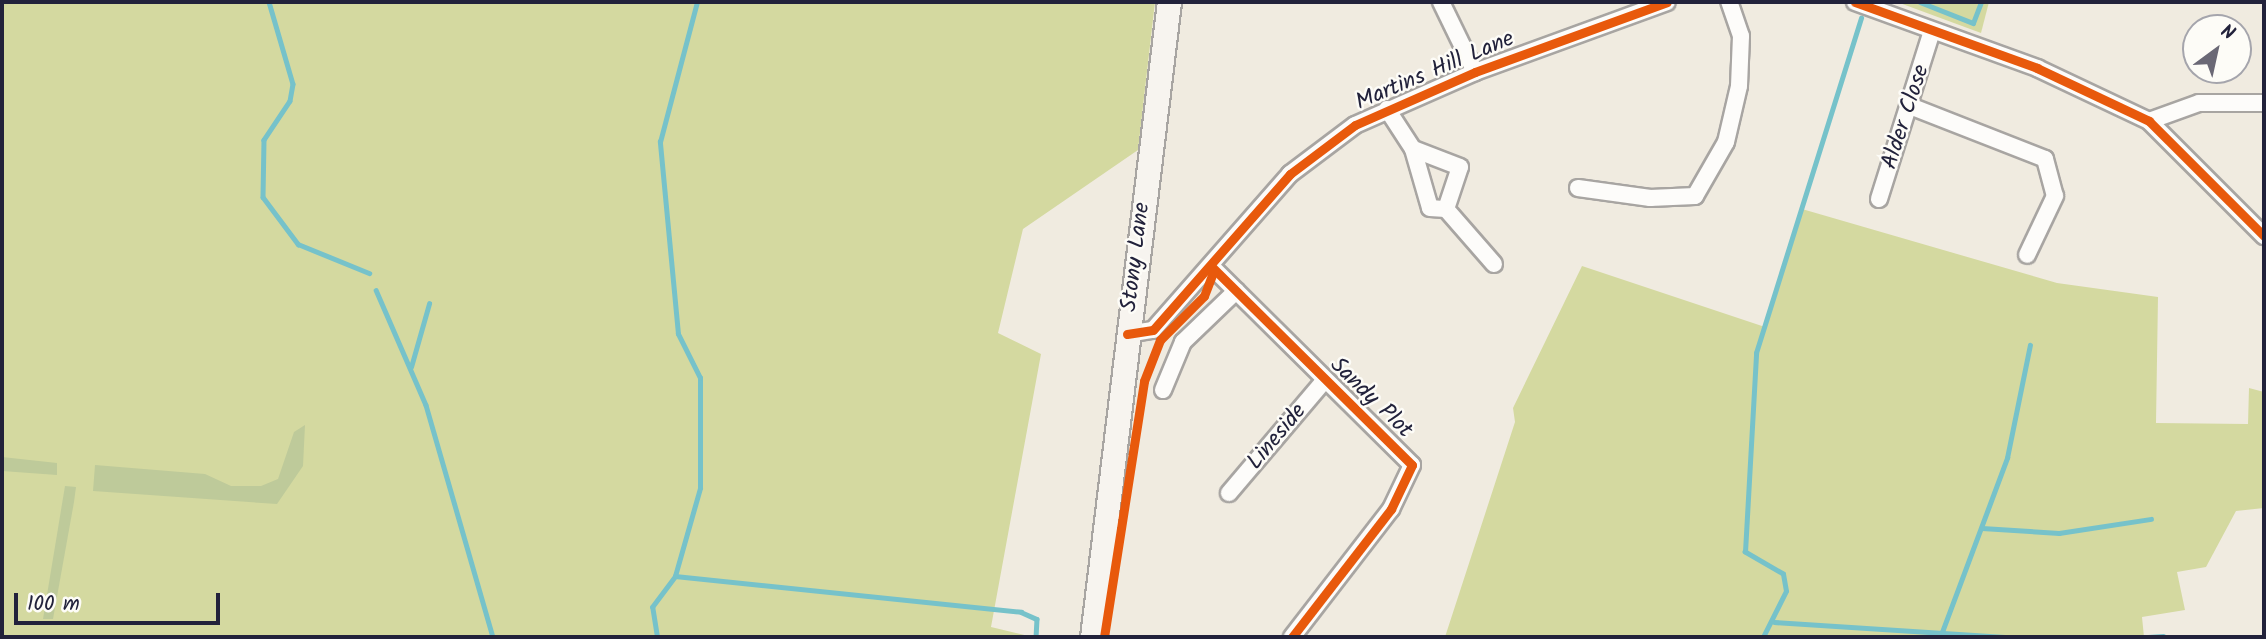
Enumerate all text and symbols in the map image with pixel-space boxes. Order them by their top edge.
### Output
north arrow [2182,14,2252,84]
text: N [2214,17,2241,49]
street label: Martins Hill Lane [1352,25,1518,117]
street label: Alder Close [1876,61,1936,173]
street label: Stony Lane [1116,201,1156,313]
street label: Sandy Plot [1324,352,1418,444]
street label: Lineside [1241,398,1313,476]
scale bar [18,580,224,624]
text: 100 m [27,588,80,621]

